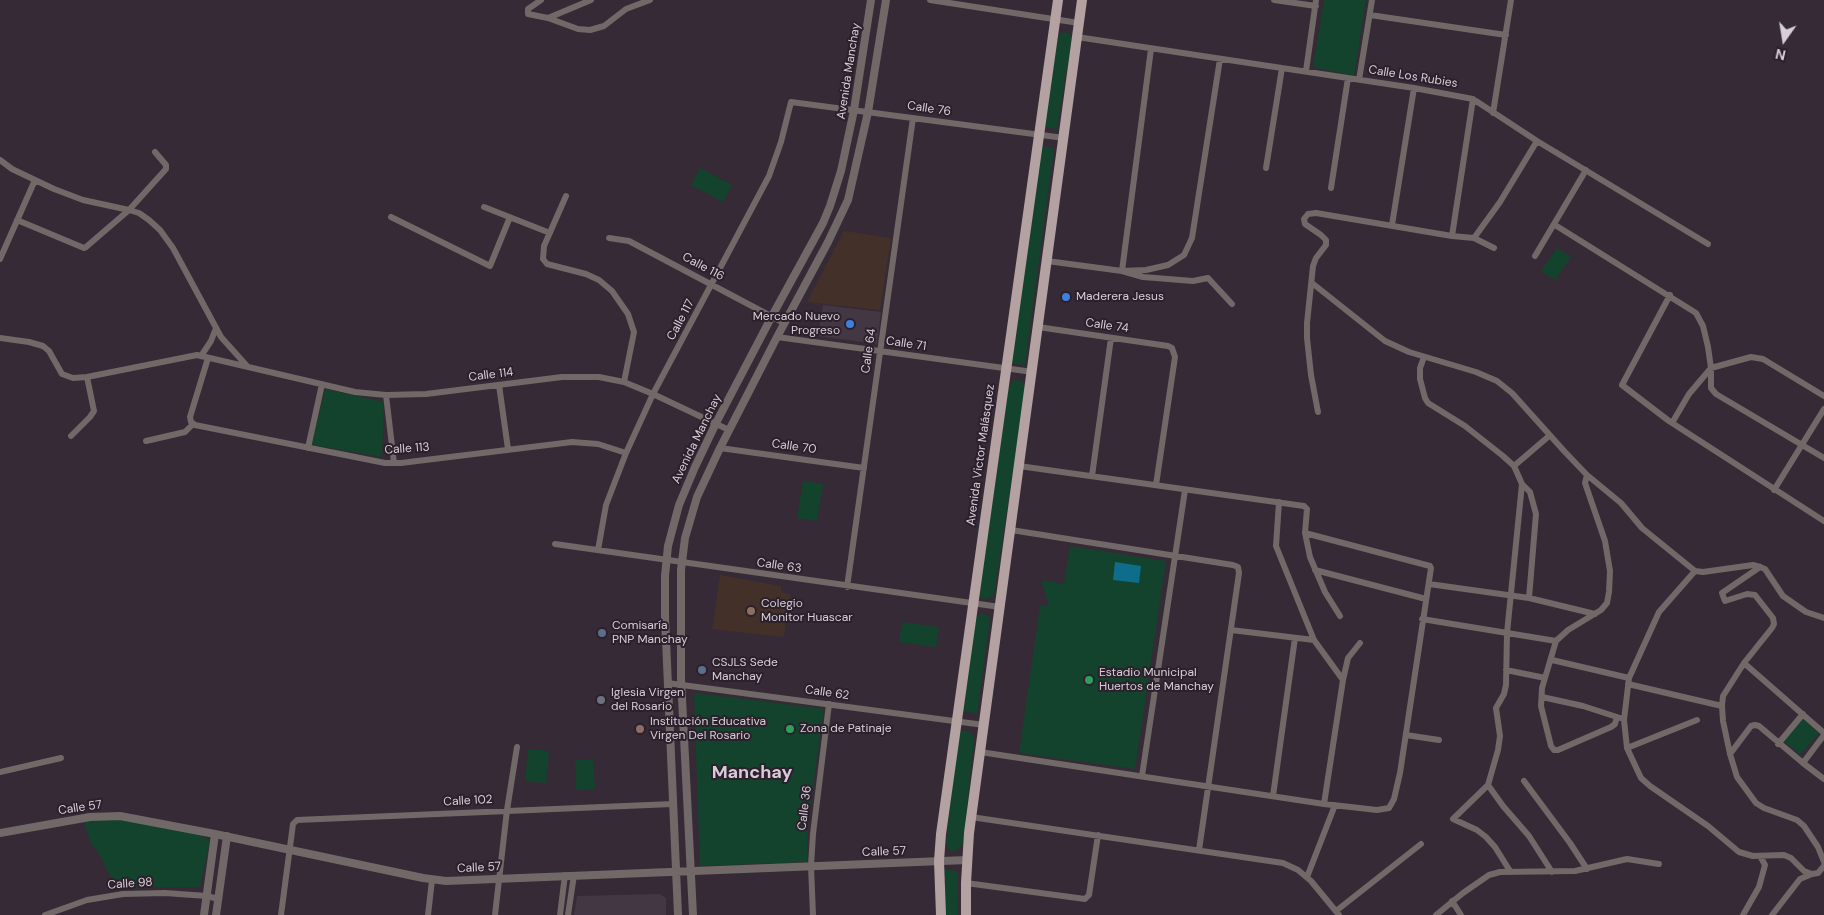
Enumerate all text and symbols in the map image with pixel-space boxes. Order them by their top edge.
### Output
north arrow [1759,15,1809,65]
street label: Avenida Manchay [834,22,864,120]
text: N [1774,45,1788,65]
street label: Calle Los Rubies [1367,63,1459,91]
street label: Calle 76 [906,99,952,119]
street label: Calle 116 [680,250,726,284]
place label: Maderera Jesus [1076,290,1164,304]
marker: Maderera Jesus [1060,291,1072,303]
street label: Calle 117 [664,297,698,343]
place label: Mercado Nuevo Progreso [753,310,840,338]
street label: Calle 74 [1084,316,1130,336]
marker: Mercado Nuevo Progreso [844,318,856,330]
street label: Calle 64 [859,328,879,374]
street label: Calle 71 [885,334,927,354]
street label: Calle 114 [468,365,514,385]
street label: Avenida Victor Malásquez [964,383,998,527]
street label: Avenida Manchay [669,392,725,486]
street label: Calle 70 [771,437,817,457]
street label: Calle 113 [384,440,430,458]
street label: Calle 63 [756,556,802,576]
place label: Colegio Monitor Huascar [761,597,853,625]
marker: Colegio Monitor Huascar [745,605,757,617]
place label: Comisaría PNP Manchay [612,619,688,647]
marker: Comisaría PNP Manchay [596,627,608,639]
place label: CSJLS Sede Manchay [712,656,778,684]
marker: CSJLS Sede Manchay [696,664,708,676]
place label: Estadio Municipal Huertos de Manchay [1099,666,1214,694]
marker: Estadio Municipal Huertos de Manchay [1083,674,1095,686]
street label: Calle 62 [804,683,850,703]
place label: Iglesia Virgen del Rosario [611,686,684,714]
marker: Iglesia Virgen del Rosario [595,694,607,706]
place label: Institución Educativa Virgen Del Rosario [650,715,766,743]
place label: Zona de Patinaje [800,722,892,736]
marker: Institución Educativa Virgen Del Rosario [634,723,646,735]
marker: Zona de Patinaje [784,723,796,735]
district label: Manchay [712,762,792,784]
street label: Calle 36 [795,785,815,831]
street label: Calle 102 [443,793,493,809]
street label: Calle 57 [57,798,103,818]
street label: Calle 57 [862,844,906,860]
street label: Calle 57 [457,860,501,876]
street label: Calle 98 [107,875,153,893]

